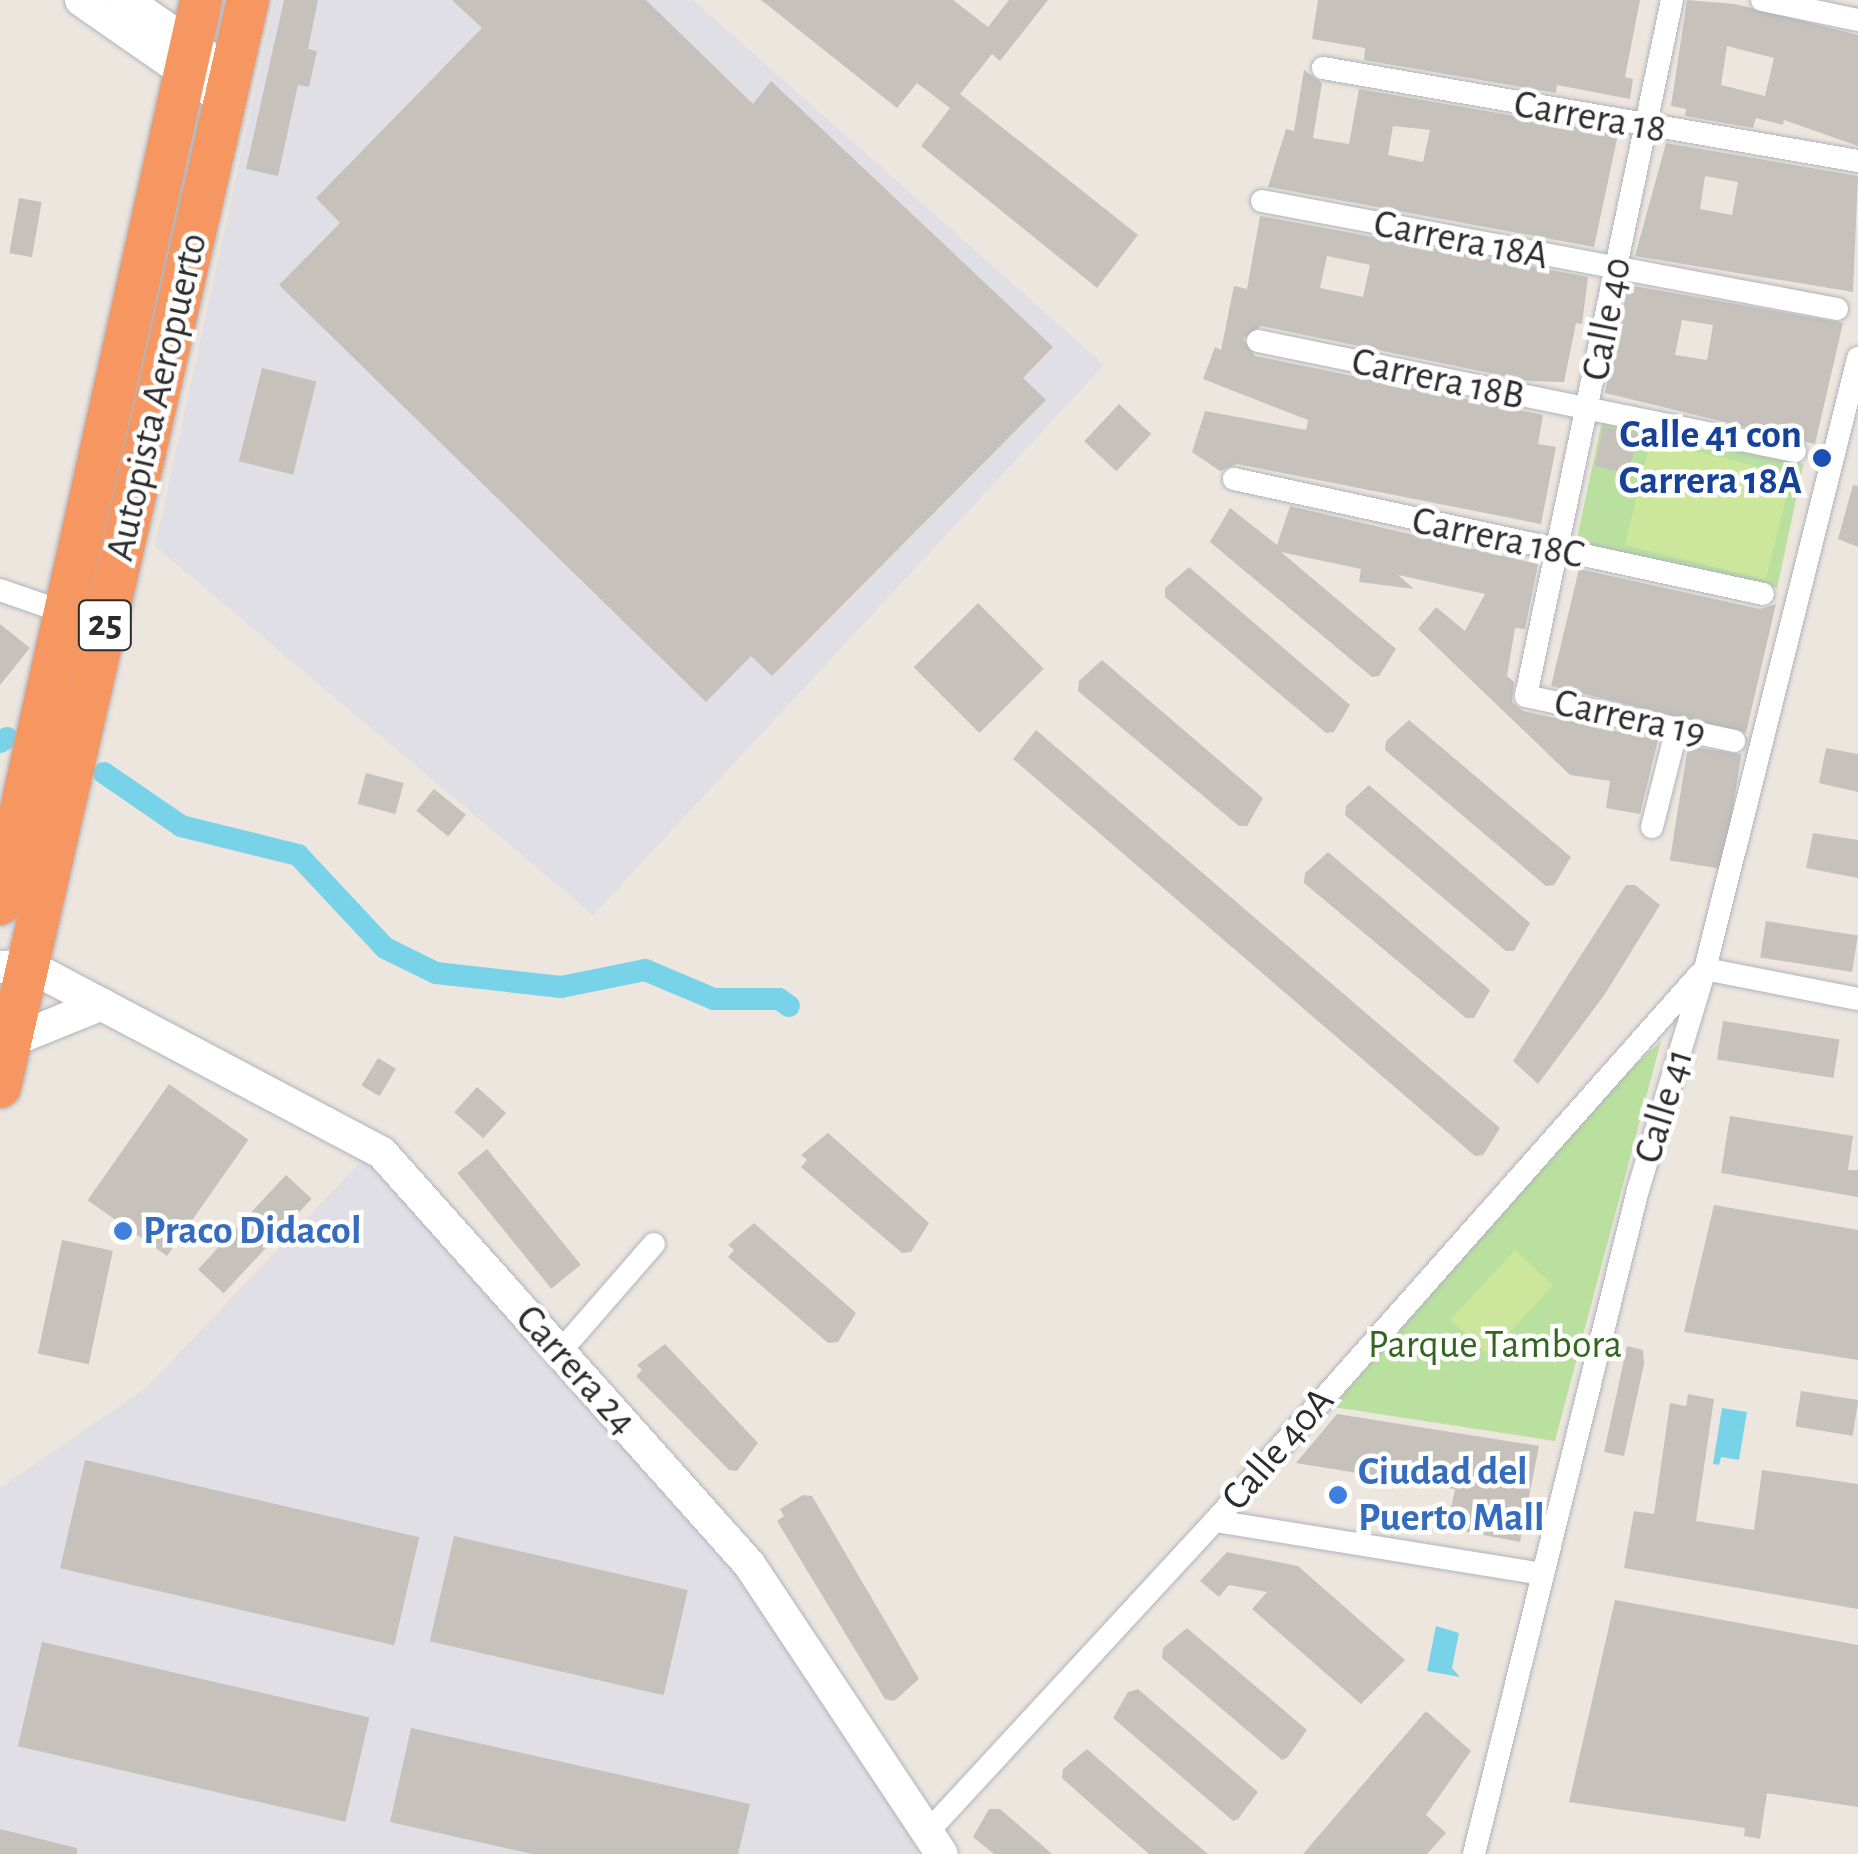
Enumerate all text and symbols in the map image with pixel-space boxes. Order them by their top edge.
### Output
street label: Carrera 18 [1510,80,1670,154]
street label: Carrera 18A [1370,200,1552,280]
street label: Autopista Aeropuerto [96,229,218,565]
street label: Calle 40 [1572,253,1642,385]
street label: Carrera 18B [1347,337,1529,421]
place label: Calle 41 con Carrera 18A [1619,411,1802,505]
marker: Calle 41 con Carrera 18A [1811,447,1833,469]
street label: Carrera 18C [1408,496,1588,580]
road number: 25 [78,592,132,658]
street label: Carrera 19 [1550,679,1710,757]
street label: Calle 41 [1624,1043,1704,1169]
place label: Praco Didacol [143,1207,361,1255]
marker: Praco Didacol [112,1220,134,1242]
street label: Carrera 24 [505,1295,647,1445]
park label: Parque Tambora [1368,1321,1622,1369]
street label: Calle 40A [1211,1378,1345,1520]
place label: Ciudad del Puerto Mall [1358,1448,1544,1542]
marker: Ciudad del Puerto Mall [1327,1484,1349,1506]

